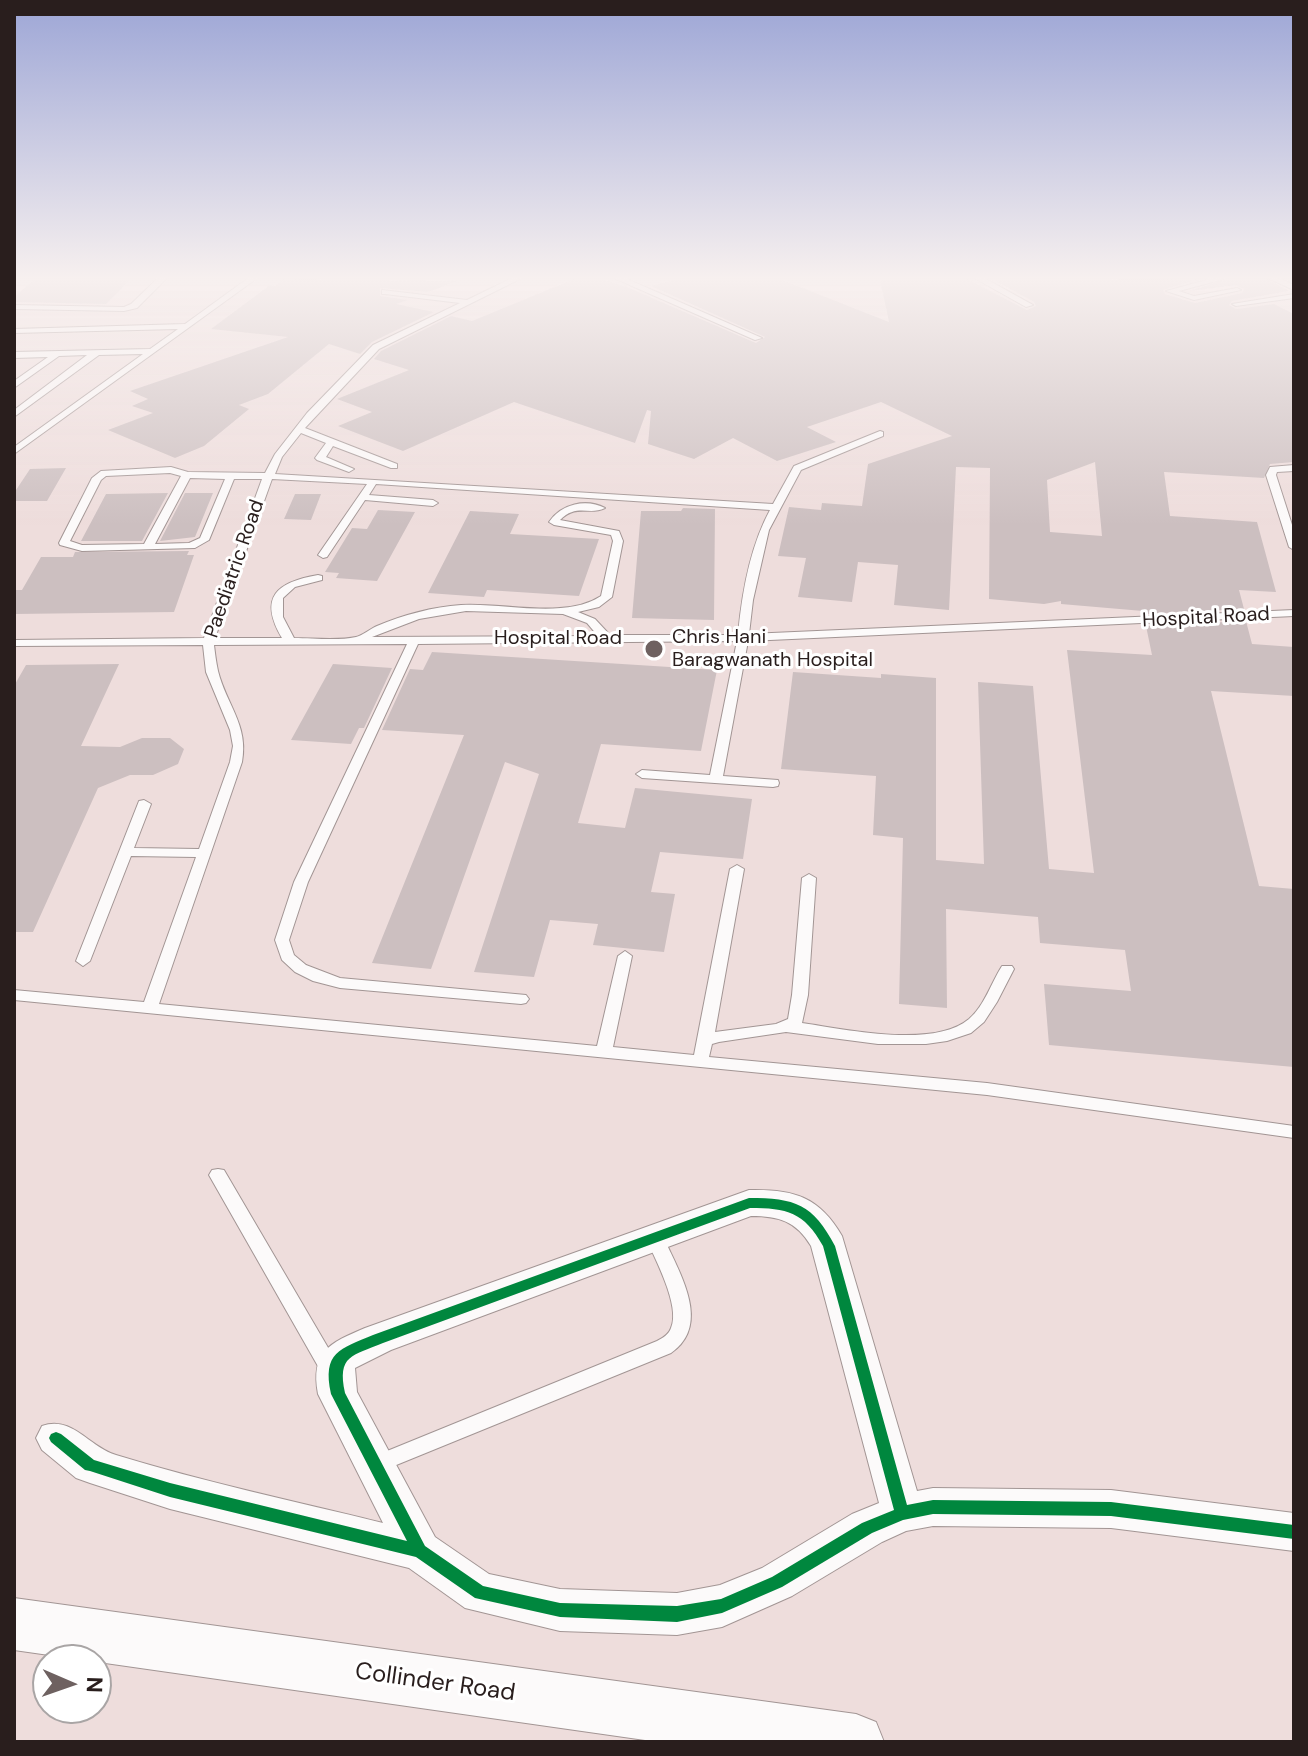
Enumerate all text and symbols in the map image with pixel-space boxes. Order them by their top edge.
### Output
street label: Paediatric Road [200,497,270,641]
street label: Hospital Road [1142,603,1270,633]
place label: Chris Hani Baragwanath Hospital [672,626,873,673]
street label: Hospital Road [494,627,622,651]
marker: Chris Hani Baragwanath Hospital [643,638,665,660]
north arrow [32,1644,112,1724]
street label: Collinder Road [353,1658,517,1708]
text: N [80,1676,109,1693]

